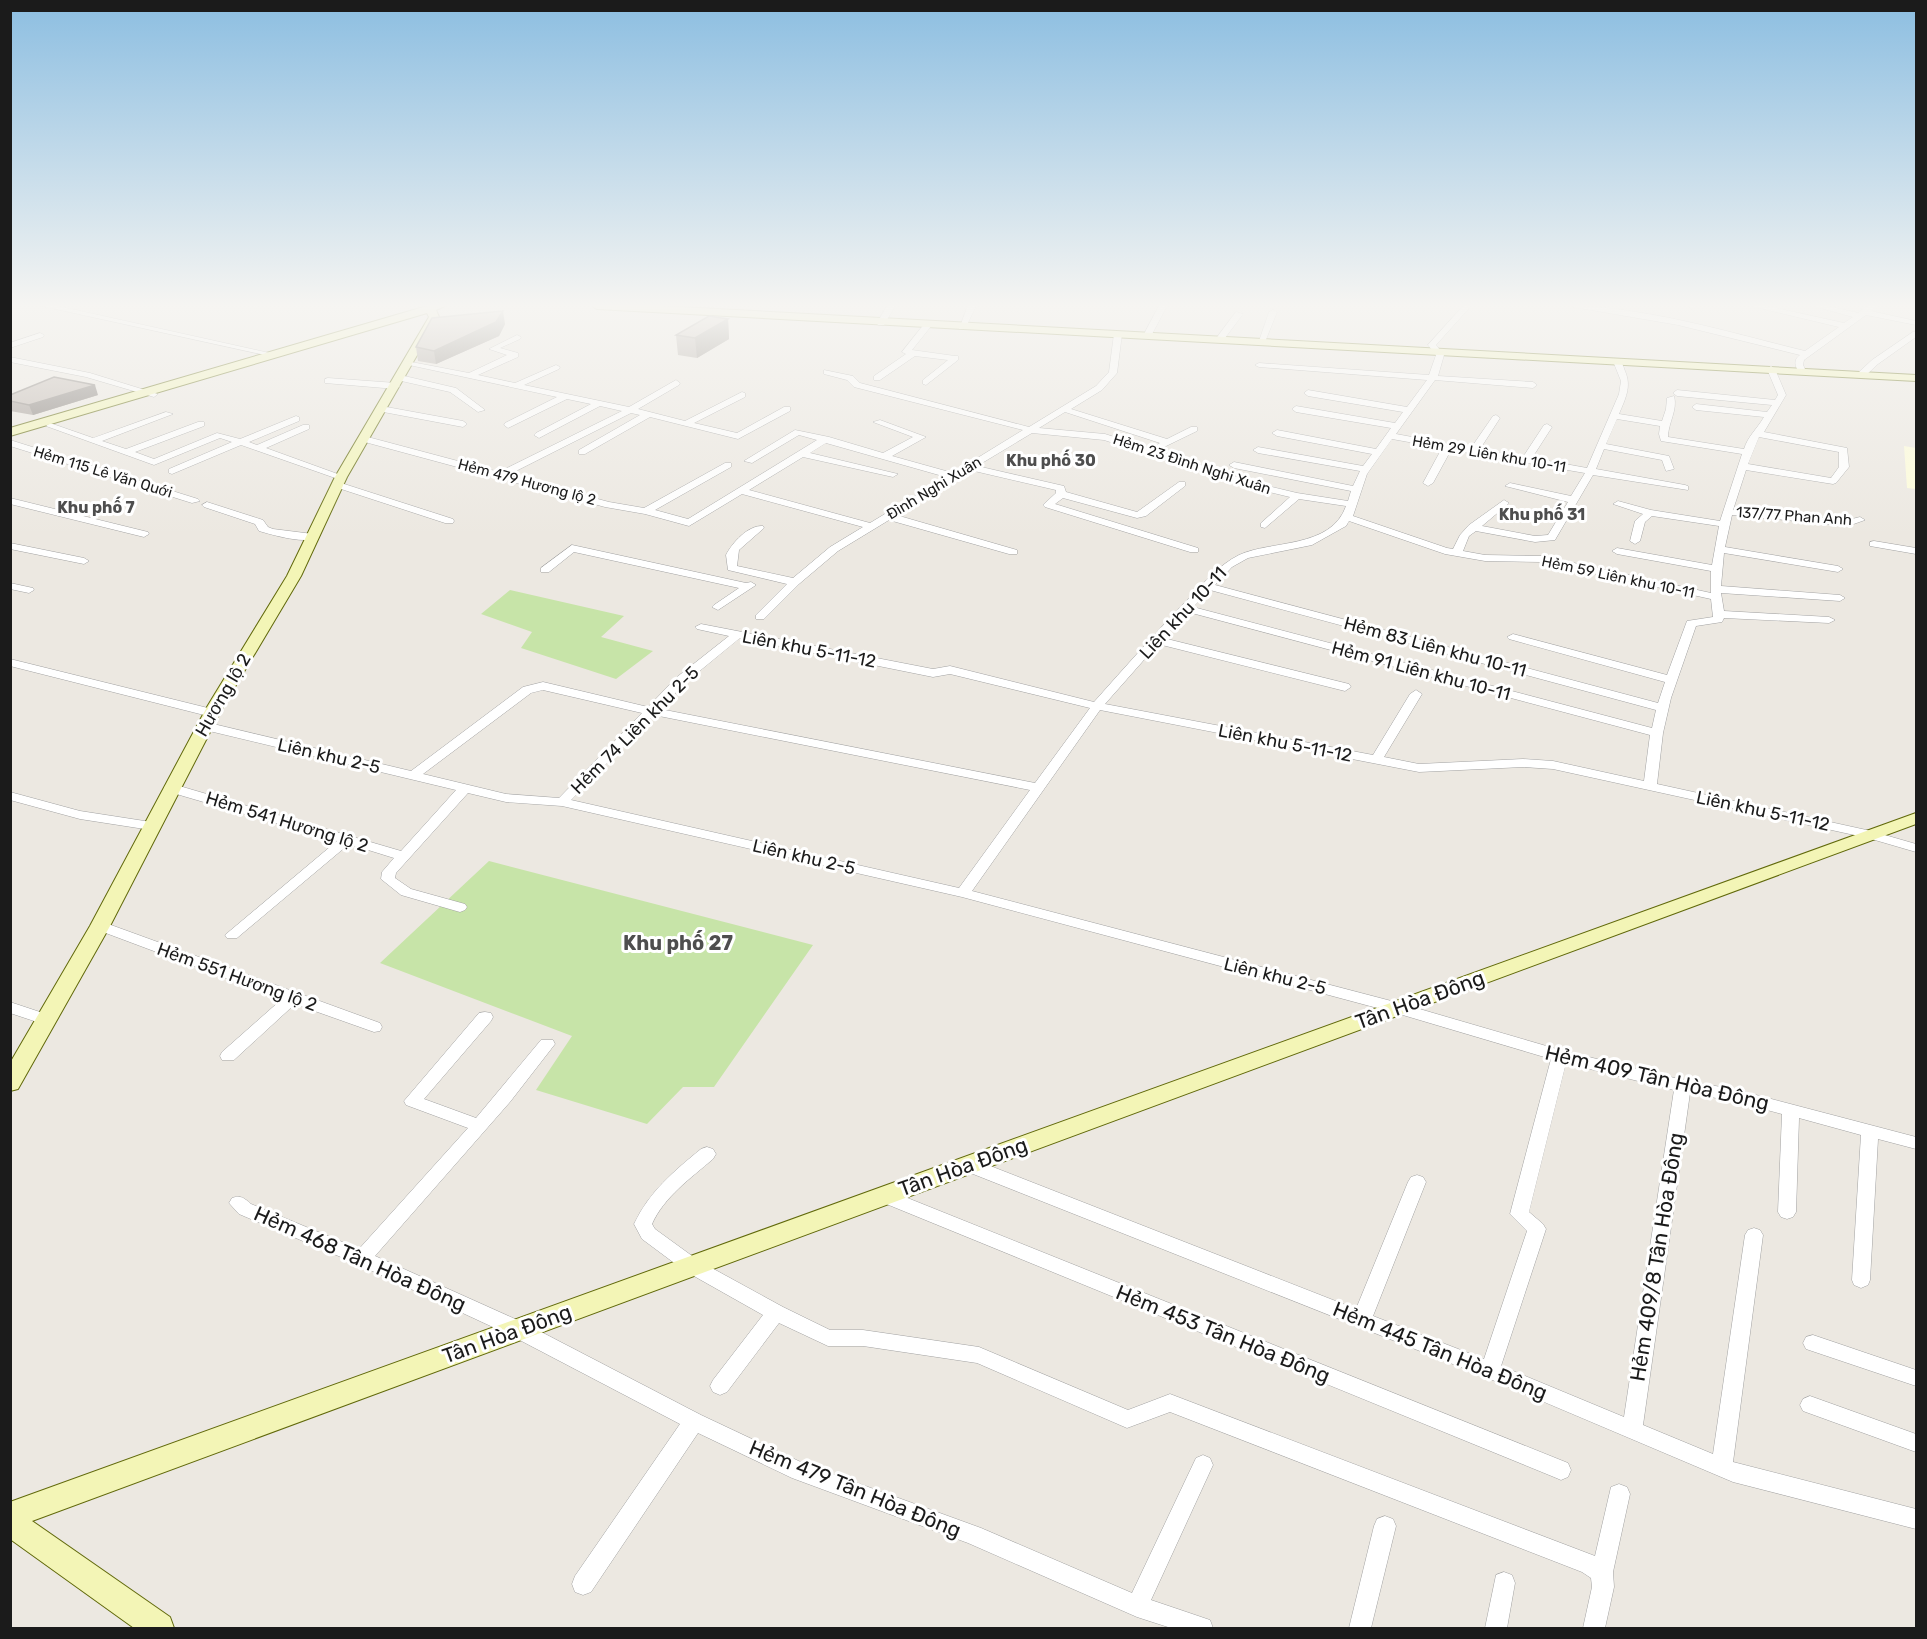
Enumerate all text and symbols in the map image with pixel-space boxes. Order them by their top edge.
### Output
street label: Hẻm 23 Đình Nghi Xuân [1111,430,1273,498]
street label: Hẻm 29 Liên khu 10-11 [1411,432,1567,476]
street label: Hẻm 115 Lê Văn Quới [31,442,175,502]
district label: Khu phố 30 [1006,449,1096,470]
street label: Đình Nghi Xuân [883,453,985,523]
street label: Hẻm 479 Hương lộ 2 [456,455,598,509]
district label: Khu phố 7 [57,496,135,517]
district label: Khu phố 31 [1499,503,1585,524]
street label: 137/77 Phan Anh [1735,503,1853,529]
street label: Hẻm 59 Liên khu 10-11 [1540,552,1696,602]
street label: Liên khu 10-11 [1135,562,1231,664]
street label: Hẻm 83 Liên khu 10-11 [1341,612,1529,682]
street label: Liên khu 5-11-12 [740,625,878,673]
street label: Hẻm 91 Liên khu 10-11 [1329,637,1513,705]
street label: Hương lộ 2 [190,650,256,740]
street label: Hẻm 74 Liên khu 2-5 [566,661,704,799]
street label: Liên khu 5-11-12 [1216,719,1354,767]
street label: Liên khu 2-5 [275,733,383,779]
street label: Liên khu 5-11-12 [1694,786,1832,836]
street label: Hẻm 541 Hương lộ 2 [203,787,371,857]
street label: Liên khu 2-5 [750,834,858,880]
district label: Khu phố 27 [623,930,733,955]
street label: Hẻm 551 Hương lộ 2 [154,938,320,1016]
street label: Liên khu 2-5 [1222,953,1328,999]
street label: Tân Hòa Đông [1352,965,1488,1034]
street label: Hẻm 409 Tân Hòa Đông [1543,1040,1772,1115]
street label: Hẻm 409/8 Tân Hòa Đông [1625,1131,1689,1383]
street label: Tân Hòa Đông [895,1132,1031,1201]
street label: Hẻm 468 Tân Hòa Đông [250,1200,470,1317]
street label: Hẻm 453 Tân Hòa Đông [1112,1279,1334,1388]
street label: Hẻm 445 Tân Hòa Đông [1329,1296,1551,1405]
street label: Tân Hòa Đông [439,1299,575,1368]
street label: Hẻm 479 Tân Hòa Đông [746,1435,965,1543]

